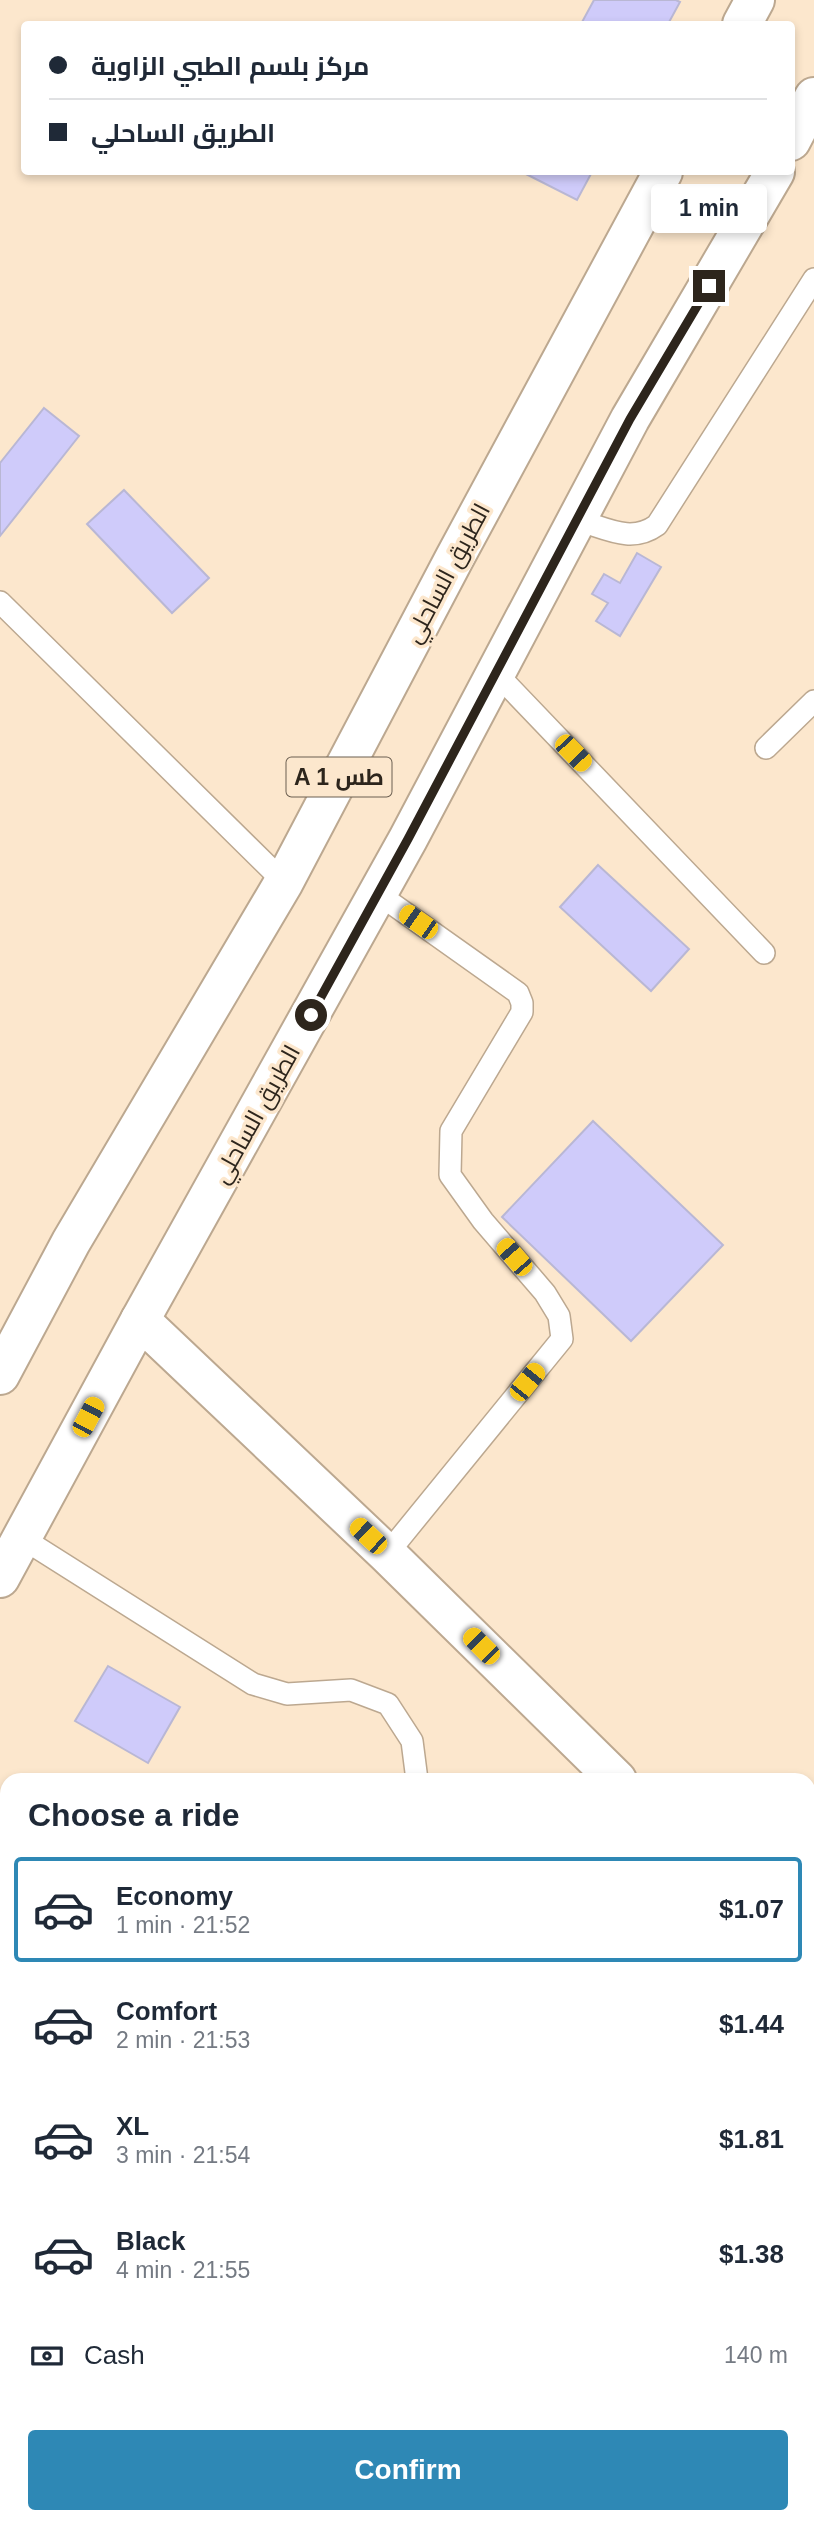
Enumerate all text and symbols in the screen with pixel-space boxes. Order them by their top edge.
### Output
text: مركز بلسم الطبي الزاوية [91,51,369,81]
text: الطريق الساحلي [91,118,275,148]
callout: 1 min [651,184,767,233]
text: 1 min [679,195,739,221]
route end [693,270,725,302]
street label: الطريق الساحلي [399,499,500,650]
car [551,731,596,775]
road number: A 1 طس [286,758,392,796]
car [395,901,442,943]
route start [295,999,327,1031]
street label: الطريق الساحلي [207,1040,310,1191]
car [493,1234,536,1280]
car [506,1359,549,1405]
car [69,1394,108,1440]
car [346,1514,391,1558]
car [459,1624,504,1668]
text: Choose a ride [28,1797,240,1833]
icon: car [32,1878,95,1941]
text: Economy [116,1881,233,1911]
text: $1.07 [719,1894,784,1924]
text: 1 min · 21:52 [116,1912,250,1938]
icon: car [32,1993,95,2056]
text: Comfort [116,1996,217,2026]
text: $1.44 [719,2009,784,2039]
text: 2 min · 21:53 [116,2027,250,2053]
icon: car [32,2108,95,2171]
text: XL [116,2111,149,2141]
text: $1.81 [719,2124,784,2154]
text: 3 min · 21:54 [116,2142,250,2168]
icon: car [32,2223,95,2286]
text: Black [116,2226,185,2256]
text: $1.38 [719,2239,784,2269]
text: 4 min · 21:55 [116,2257,250,2283]
icon: cash [28,2337,66,2375]
text: Cash [84,2340,145,2370]
text: 140 m [724,2342,788,2368]
button: Confirm [28,2430,788,2510]

